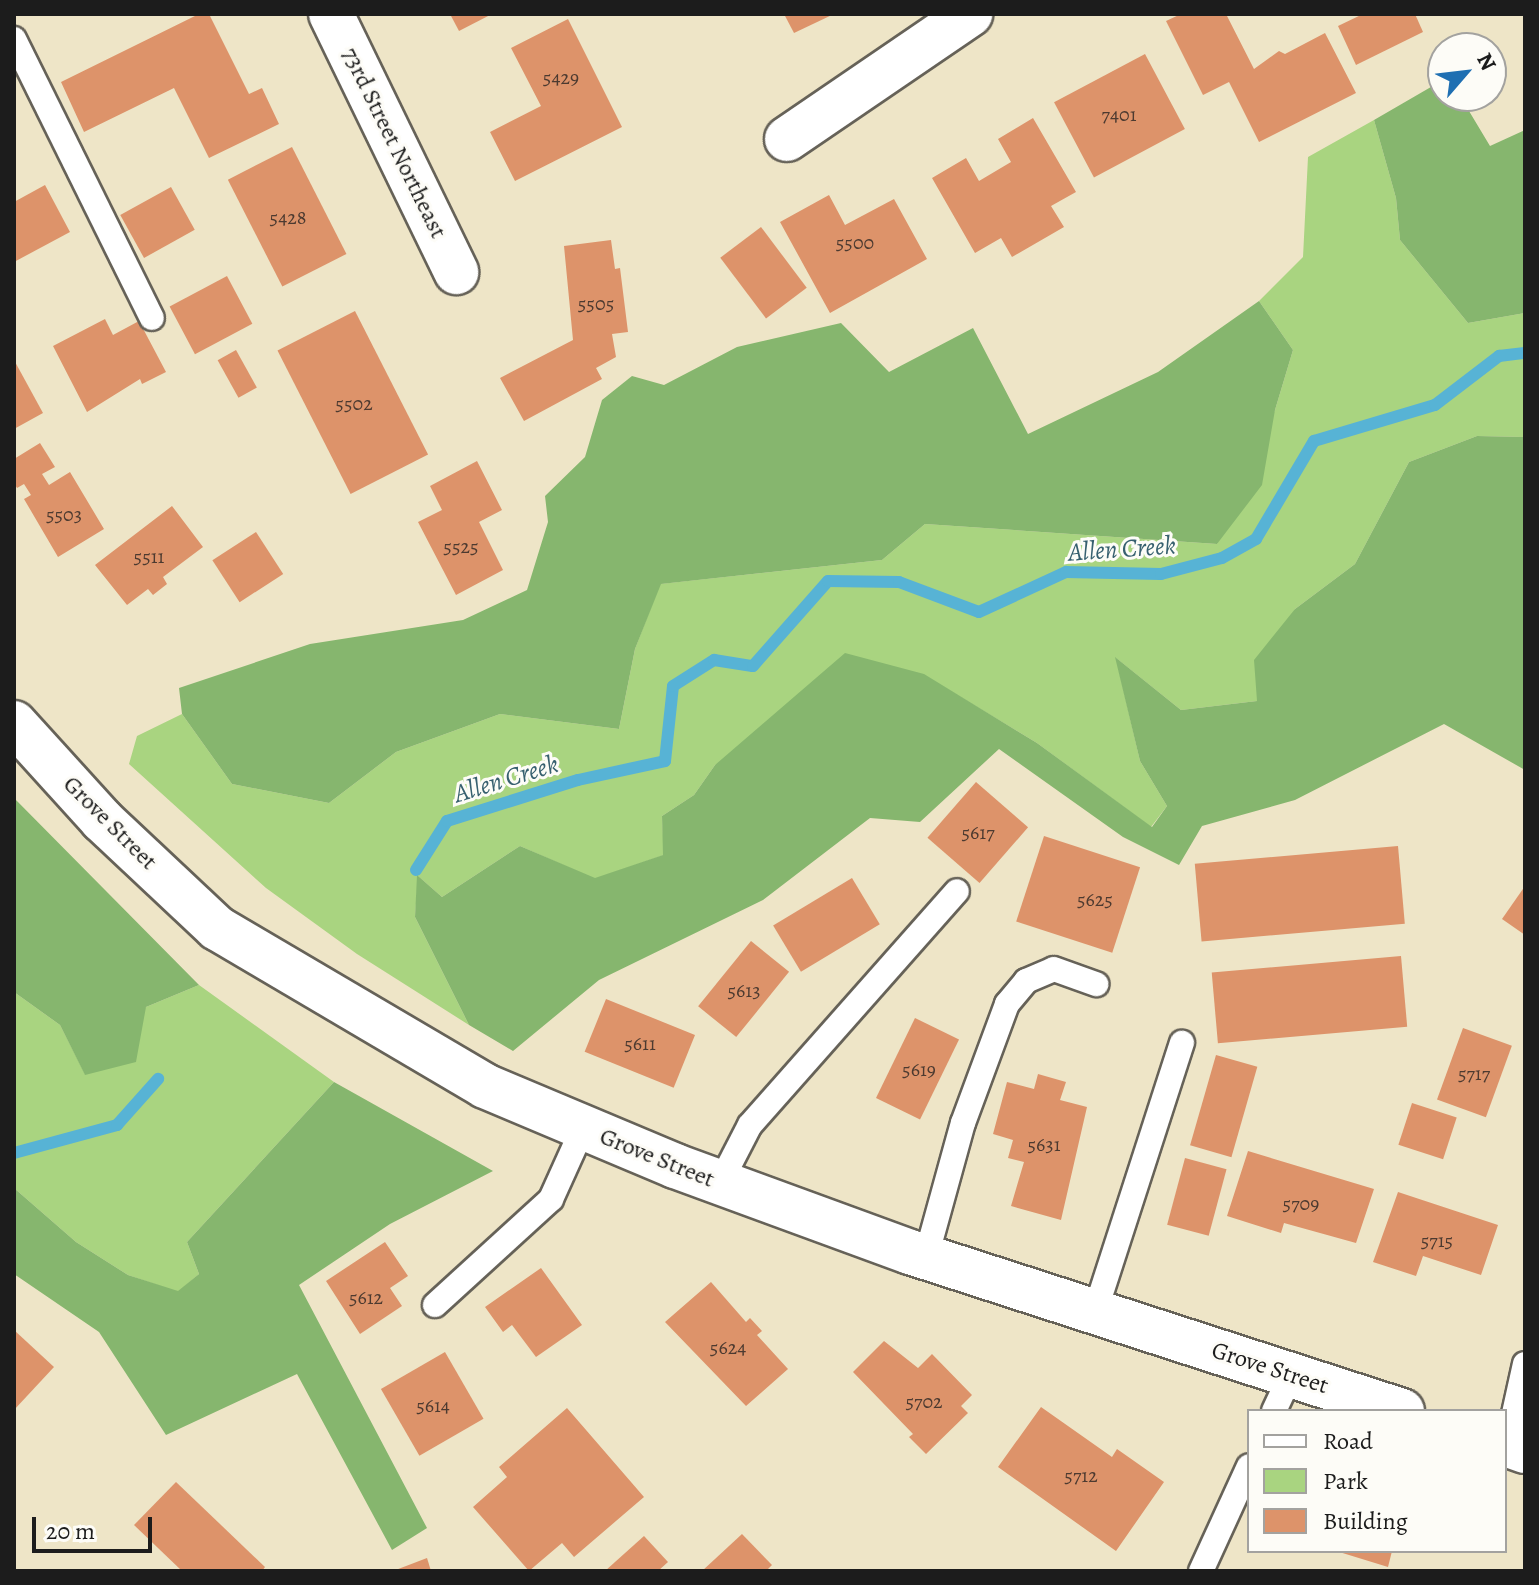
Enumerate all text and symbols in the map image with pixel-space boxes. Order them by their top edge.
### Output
north arrow [1427,32,1507,112]
street label: 73rd Street Northeast [335,43,453,243]
text: N [1469,48,1503,76]
house number: 5429 [543,65,579,89]
house number: 7401 [1102,102,1136,126]
house number: 5428 [270,205,306,229]
house number: 5500 [836,230,874,254]
house number: 5505 [578,291,614,315]
house number: 5502 [335,391,373,415]
house number: 5503 [46,502,82,526]
water label: Allen Creek [1067,530,1177,568]
house number: 5525 [443,534,479,558]
house number: 5511 [134,544,164,568]
water label: Allen Creek [450,748,562,810]
street label: Grove Street [57,770,163,876]
house number: 5617 [961,820,995,844]
house number: 5625 [1077,887,1113,911]
house number: 5613 [728,978,760,1002]
house number: 5611 [624,1031,656,1055]
house number: 5619 [902,1057,936,1081]
house number: 5717 [1458,1061,1490,1085]
street label: Grove Street [596,1122,718,1194]
house number: 5631 [1028,1132,1060,1156]
house number: 5709 [1283,1191,1319,1215]
house number: 5715 [1421,1228,1453,1252]
house number: 5612 [349,1285,383,1309]
house number: 5624 [710,1335,746,1359]
street label: Grove Street [1208,1336,1332,1400]
house number: 5702 [905,1389,943,1413]
house number: 5614 [416,1393,450,1417]
legend [1247,1409,1507,1553]
text: Road [1323,1425,1373,1457]
house number: 5712 [1064,1463,1098,1487]
text: Park [1323,1465,1368,1497]
scale bar [36,1501,156,1551]
text: Building [1323,1505,1408,1537]
text: 20 m [46,1515,95,1547]

